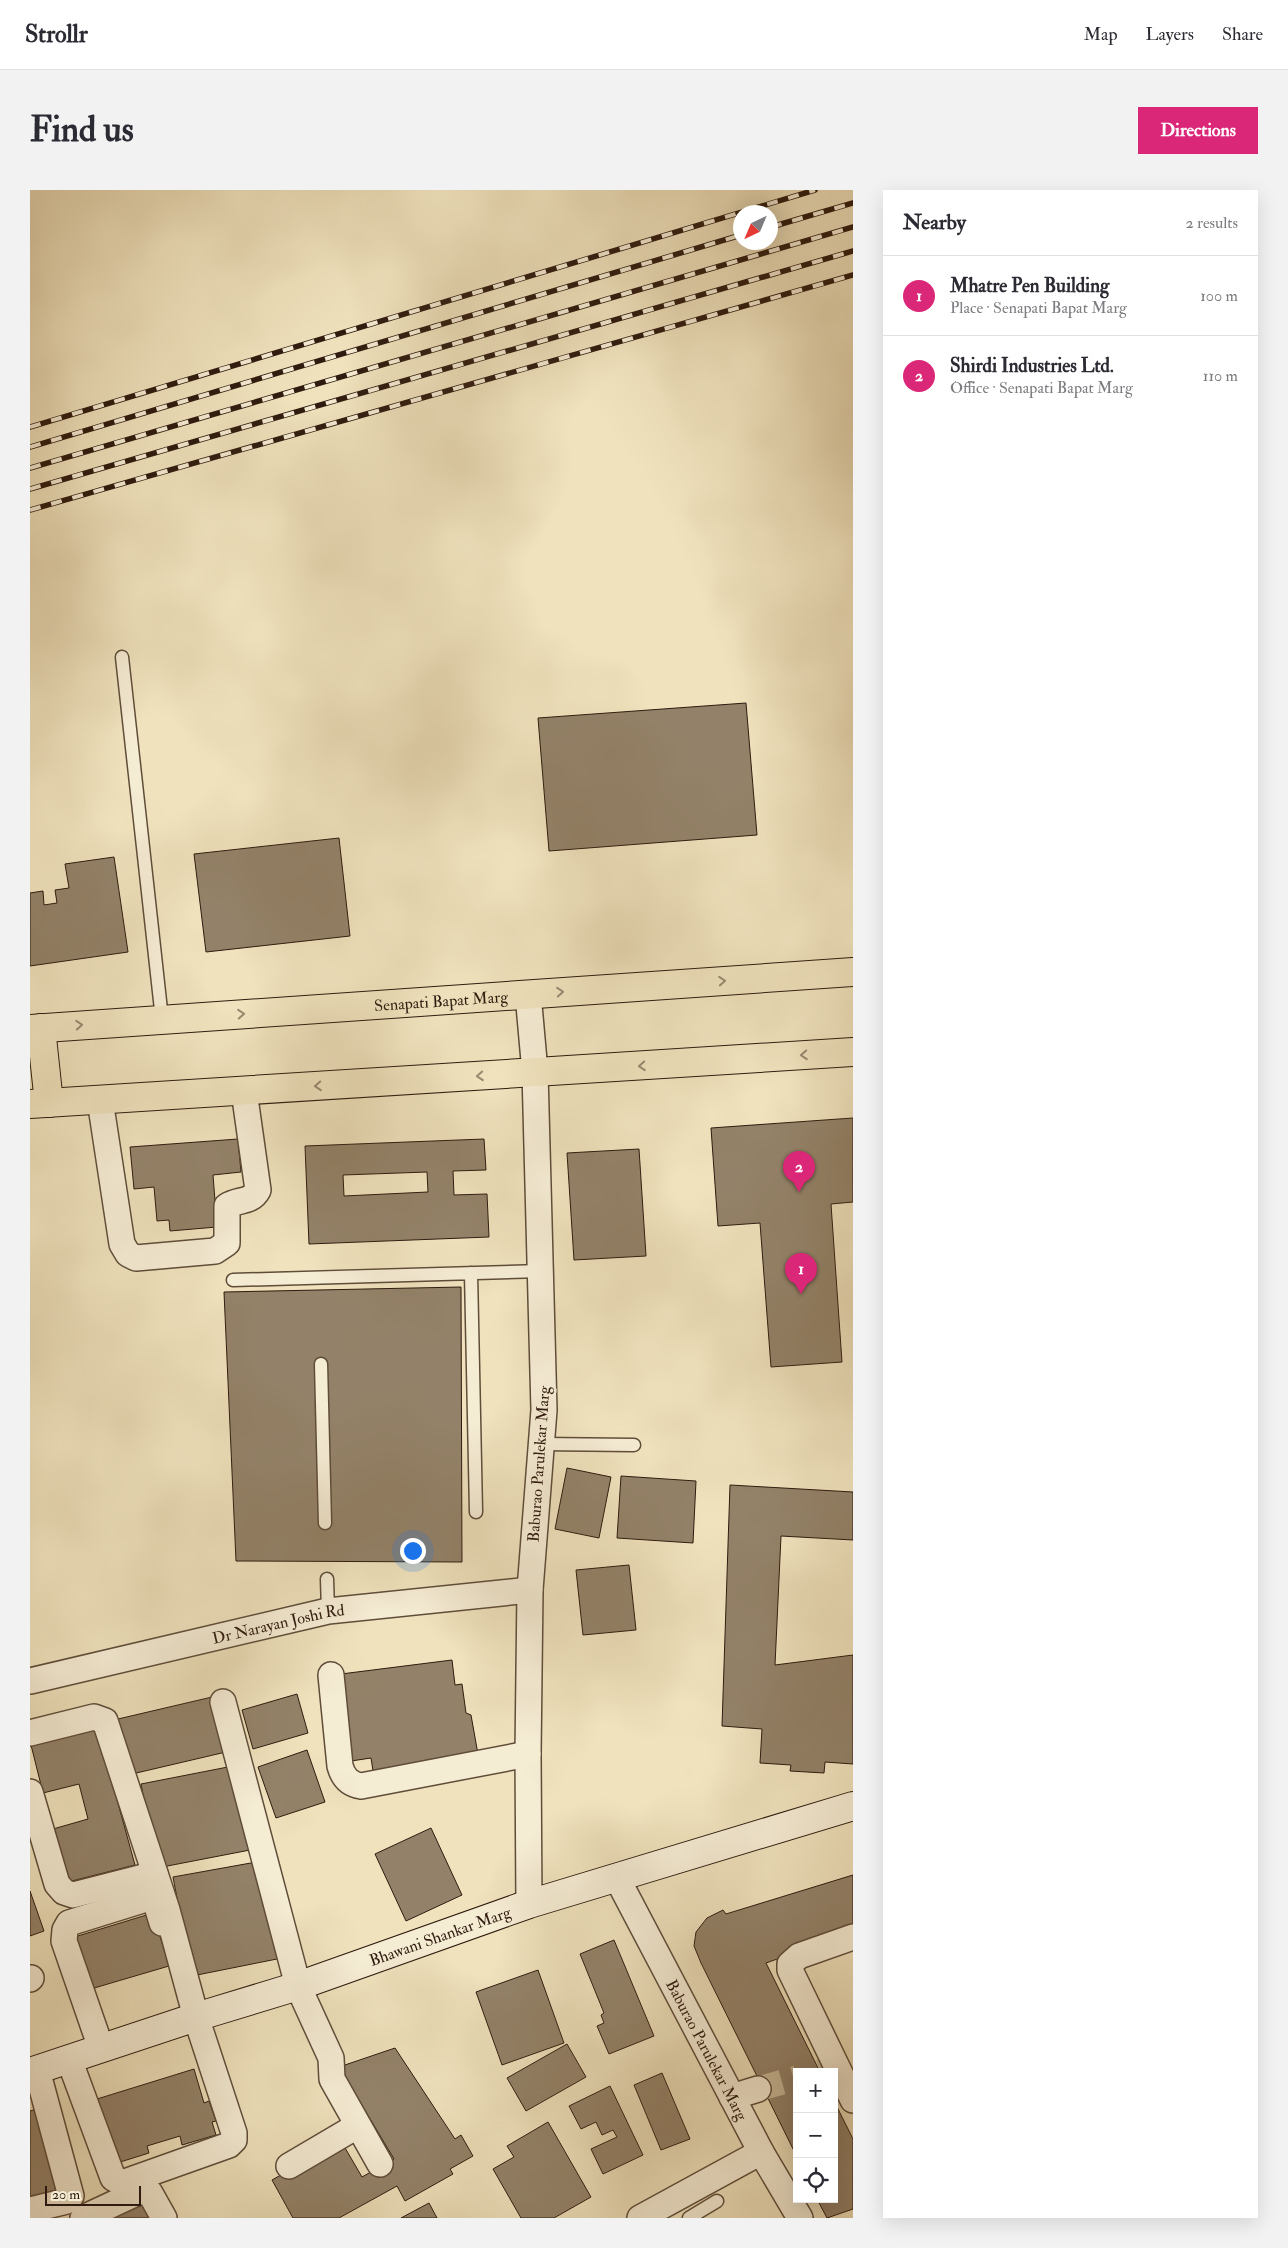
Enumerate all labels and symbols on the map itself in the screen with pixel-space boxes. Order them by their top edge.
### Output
north arrow [733,205,778,250]
one-way arrow [718,976,726,987]
street label: Senapati Bapat Marg [374,987,510,1016]
one-way arrow [556,987,564,998]
one-way arrow [237,1009,245,1020]
one-way arrow [75,1020,83,1031]
one-way arrow [800,1050,808,1061]
one-way arrow [638,1060,646,1071]
one-way arrow [476,1070,484,1081]
one-way arrow [314,1081,322,1092]
pin: 2 [783,1151,815,1192]
pin: 1 [785,1253,817,1294]
street label: Baburao Parulekar Marg [524,1384,555,1543]
your location [400,1538,426,1564]
street label: Dr Narayan Joshi Rd [210,1600,346,1649]
street label: Bhawani Shankar Marg [367,1902,515,1971]
street label: Baburao Parulekar Marg [661,1976,752,2125]
scale bar [45,2183,141,2206]

